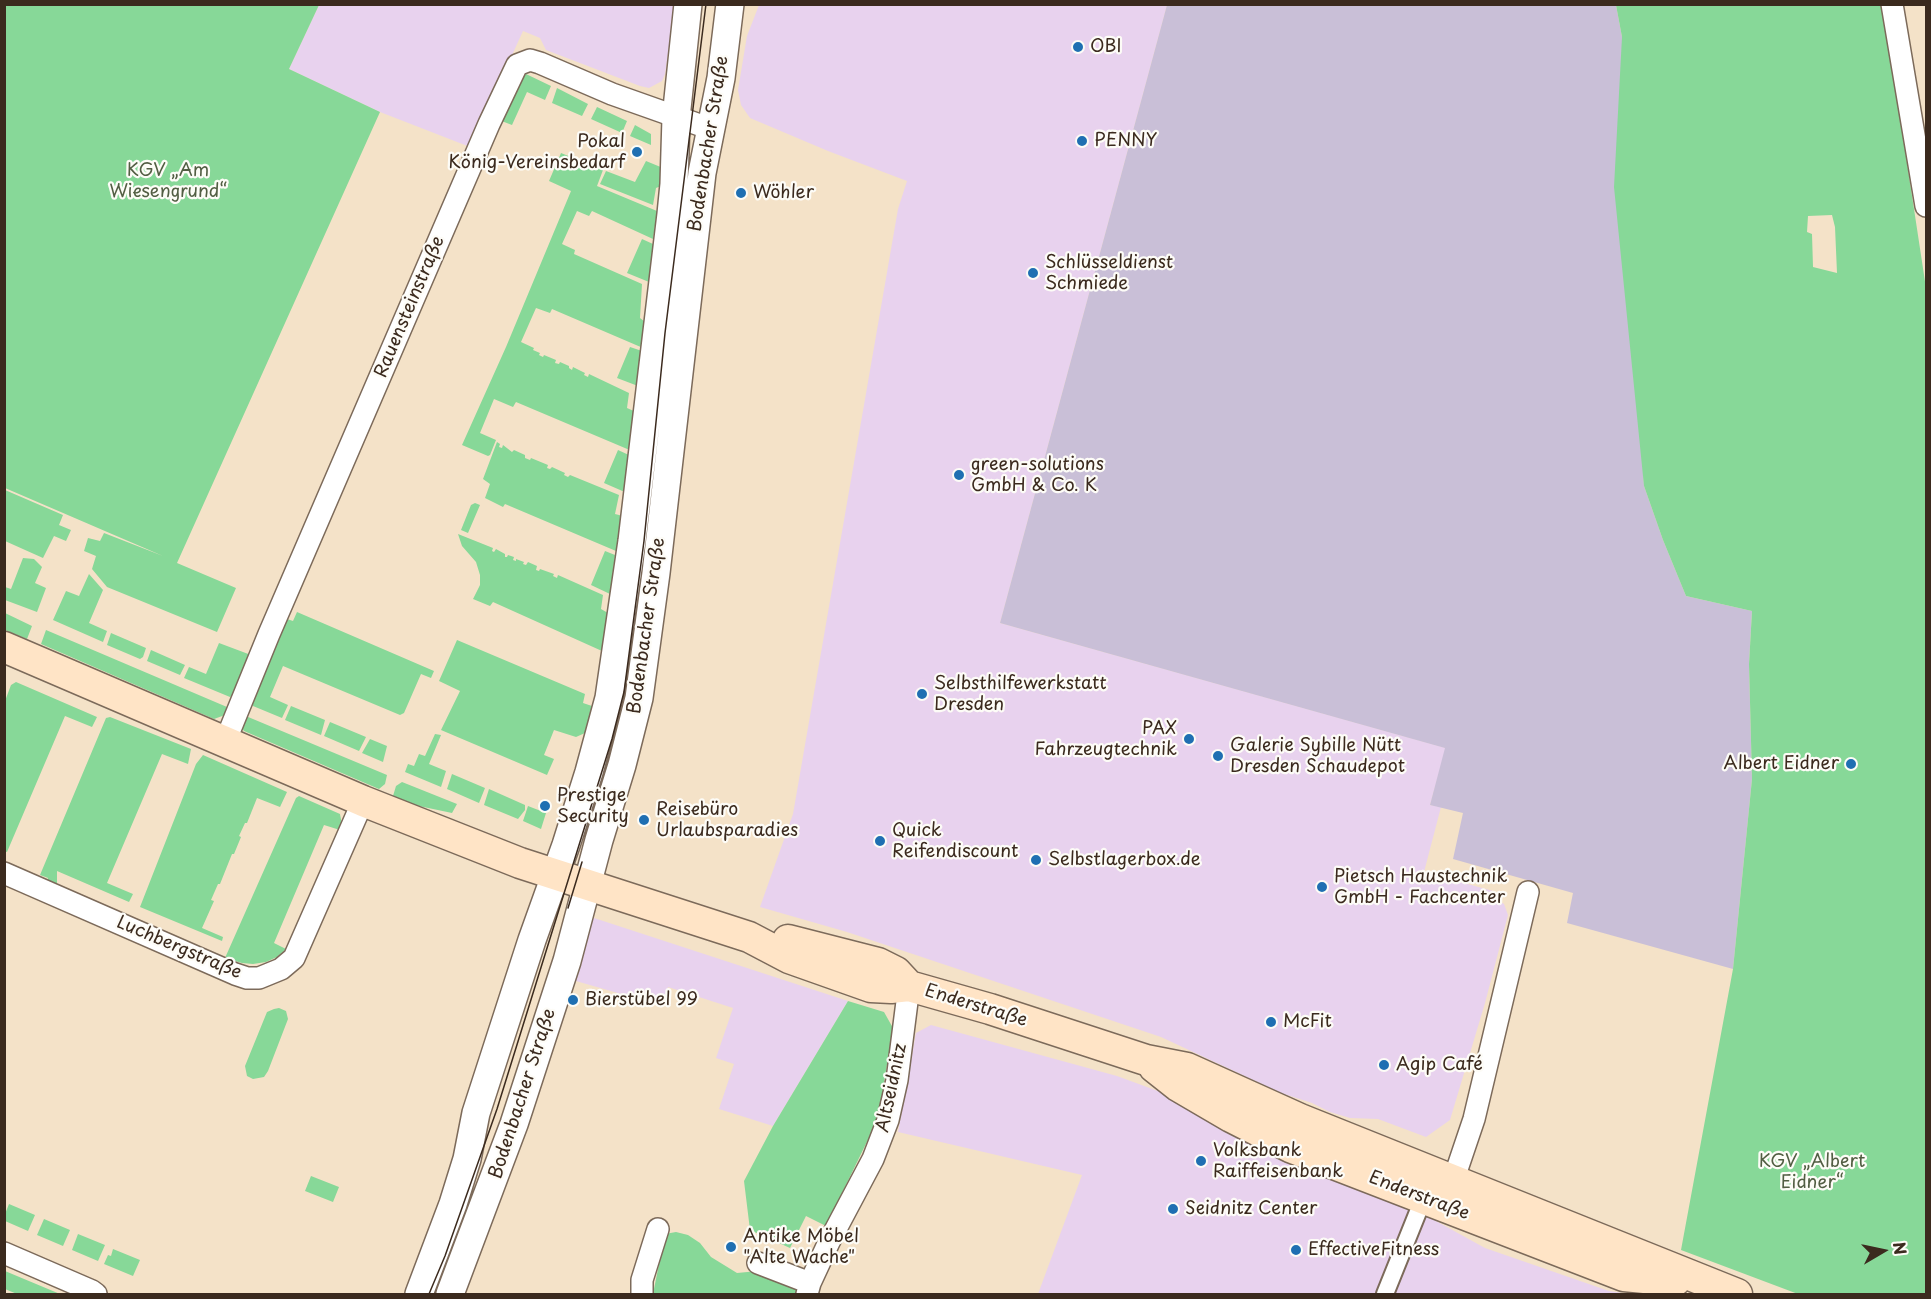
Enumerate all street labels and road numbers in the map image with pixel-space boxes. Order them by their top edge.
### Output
street label: Bodenbacher Straße [684,54,734,234]
street label: Rauensteinstraße [370,233,450,381]
street label: Bodenbacher Straße [624,536,670,716]
street label: Luchbergstraße [113,912,245,984]
street label: Enderstraße [922,980,1030,1032]
street label: Bodenbacher Straße [485,1006,561,1182]
street label: Altseidnitz [872,1042,912,1134]
street label: Enderstraße [1366,1167,1472,1225]

